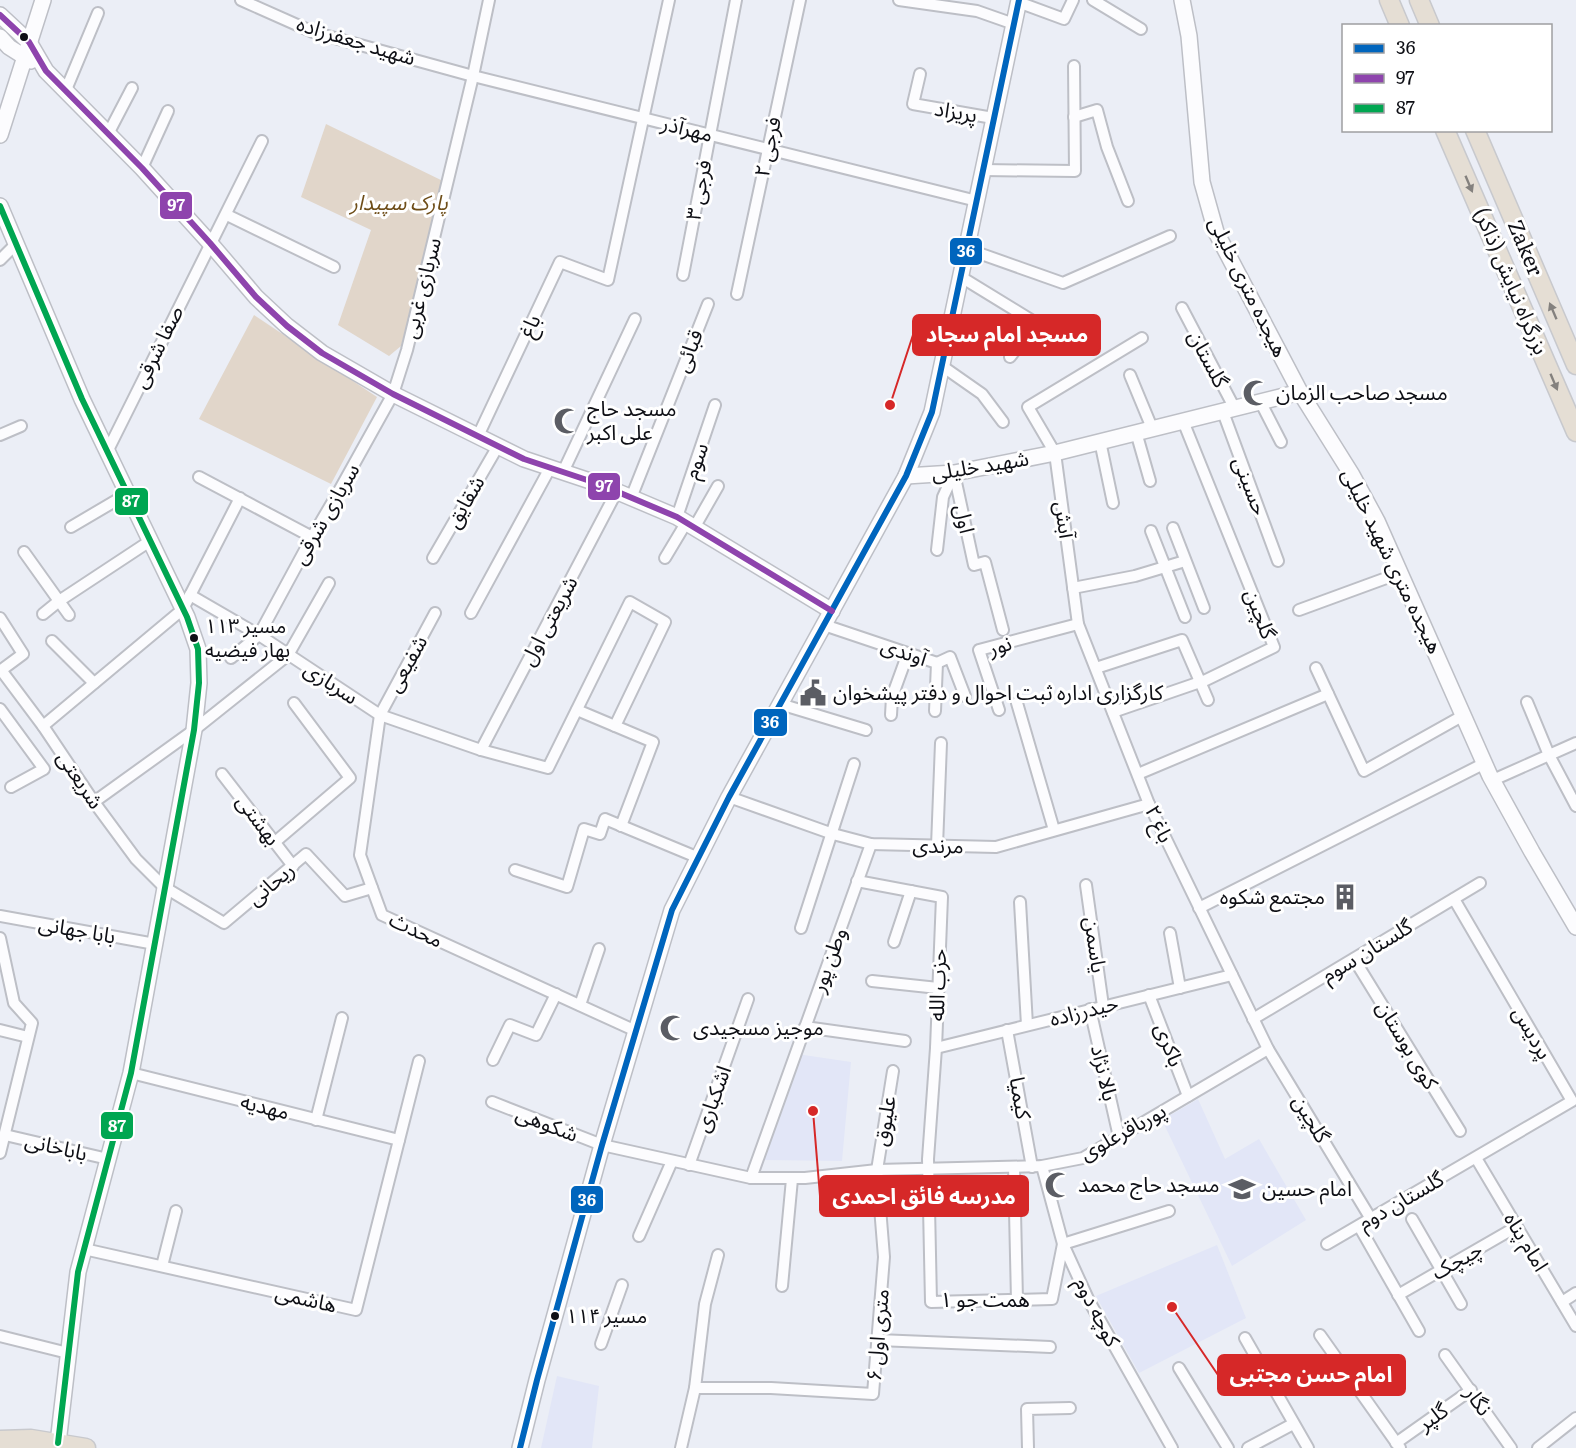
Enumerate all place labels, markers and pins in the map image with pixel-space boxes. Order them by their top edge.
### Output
unlabelled marker [18,31,30,43]
callout: مسجد امام سجاد [913,315,1100,355]
place label: مسجد صاحب الزمان [1276,375,1448,406]
mosque icon: مسجد صاحب الزمان [1241,378,1271,408]
place label: مسجد حاج علی اکبر [586,391,677,446]
mosque icon: مسجد حاج علی اکبر [552,406,582,436]
place label: مسیر ۱۱۳ بهار فیضیه [205,609,290,663]
marker: مسیر ۱۱۳ بهار فیضیه [188,632,200,644]
place label: کارگزاری اداره ثبت احوال و دفتر پیشخوان [833,675,1164,706]
public building icon: کارگزاری اداره ثبت احوال و دفتر پیشخوان [798,678,828,708]
place label: مجتمع شکوه [1220,879,1325,912]
building icon: مجتمع شکوه [1330,882,1360,912]
place label: موجیز مسجیدی [693,1010,824,1041]
mosque icon: موجیز مسجیدی [658,1013,688,1043]
place label: مسجد حاج محمد [1078,1167,1219,1200]
mosque icon: مسجد حاج محمد [1043,1170,1073,1200]
place label: امام حسین [1262,1171,1352,1205]
school or university icon: امام حسین [1227,1174,1257,1204]
callout: مدرسه فائق احمدی [820,1176,1028,1216]
place label: مسیر ۱۱۴ [566,1299,647,1329]
marker: مسیر ۱۱۴ [549,1310,561,1322]
callout: امام حسن مجتبی [1218,1355,1405,1395]

